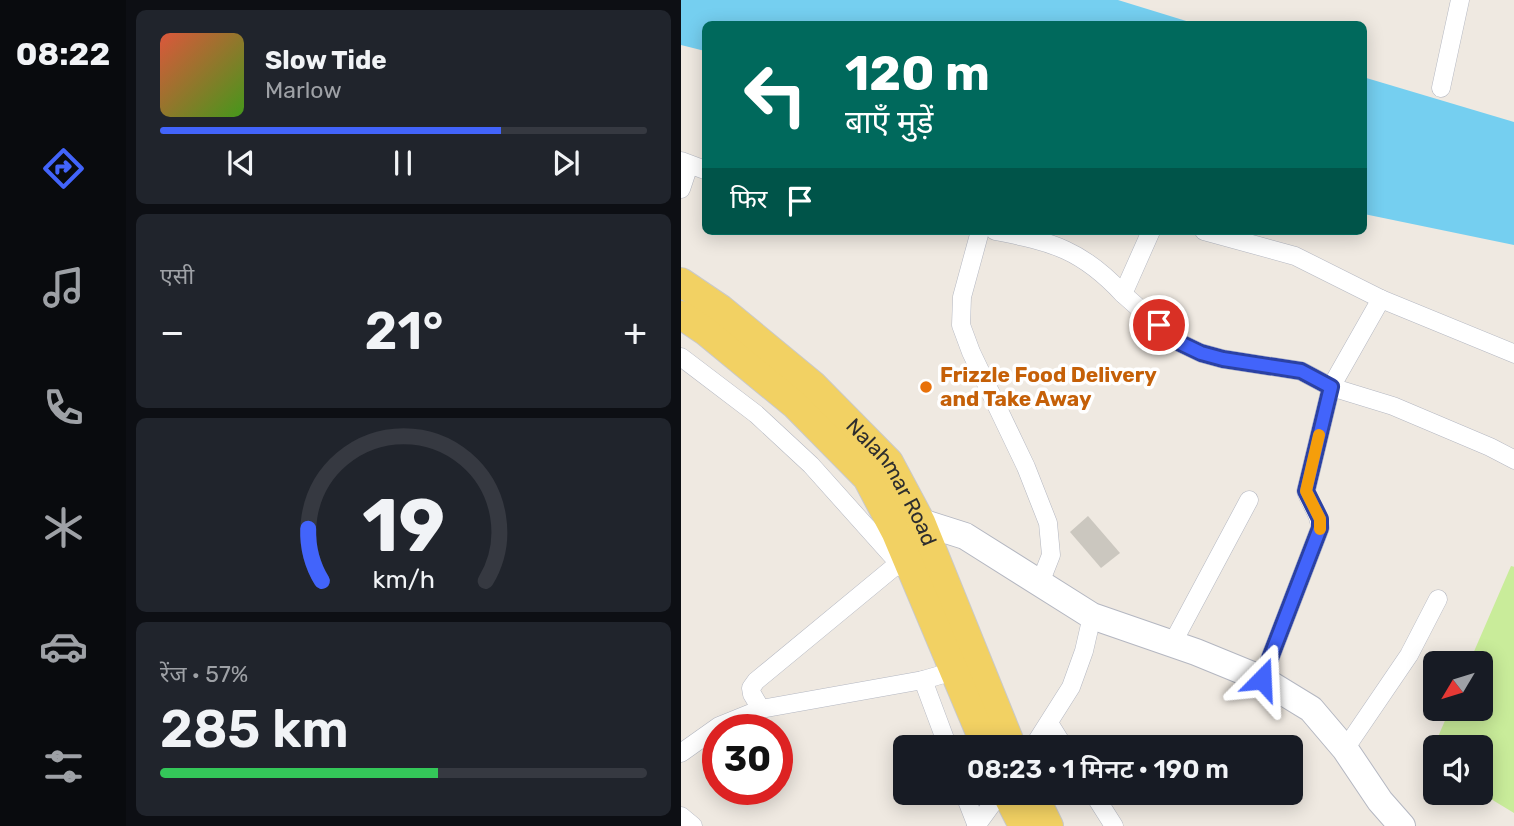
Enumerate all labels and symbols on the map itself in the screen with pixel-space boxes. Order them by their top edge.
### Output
pin [1129,295,1189,355]
place label: Frizzle Food Delivery and Take Away [940,362,1157,411]
marker: Frizzle Food Delivery and Take Away [918,379,934,395]
street label: Nalahmar Road [841,413,942,549]
position arrow [1225,642,1299,716]
north arrow [1423,651,1493,721]
speed limit sign: 30 [702,714,793,805]

